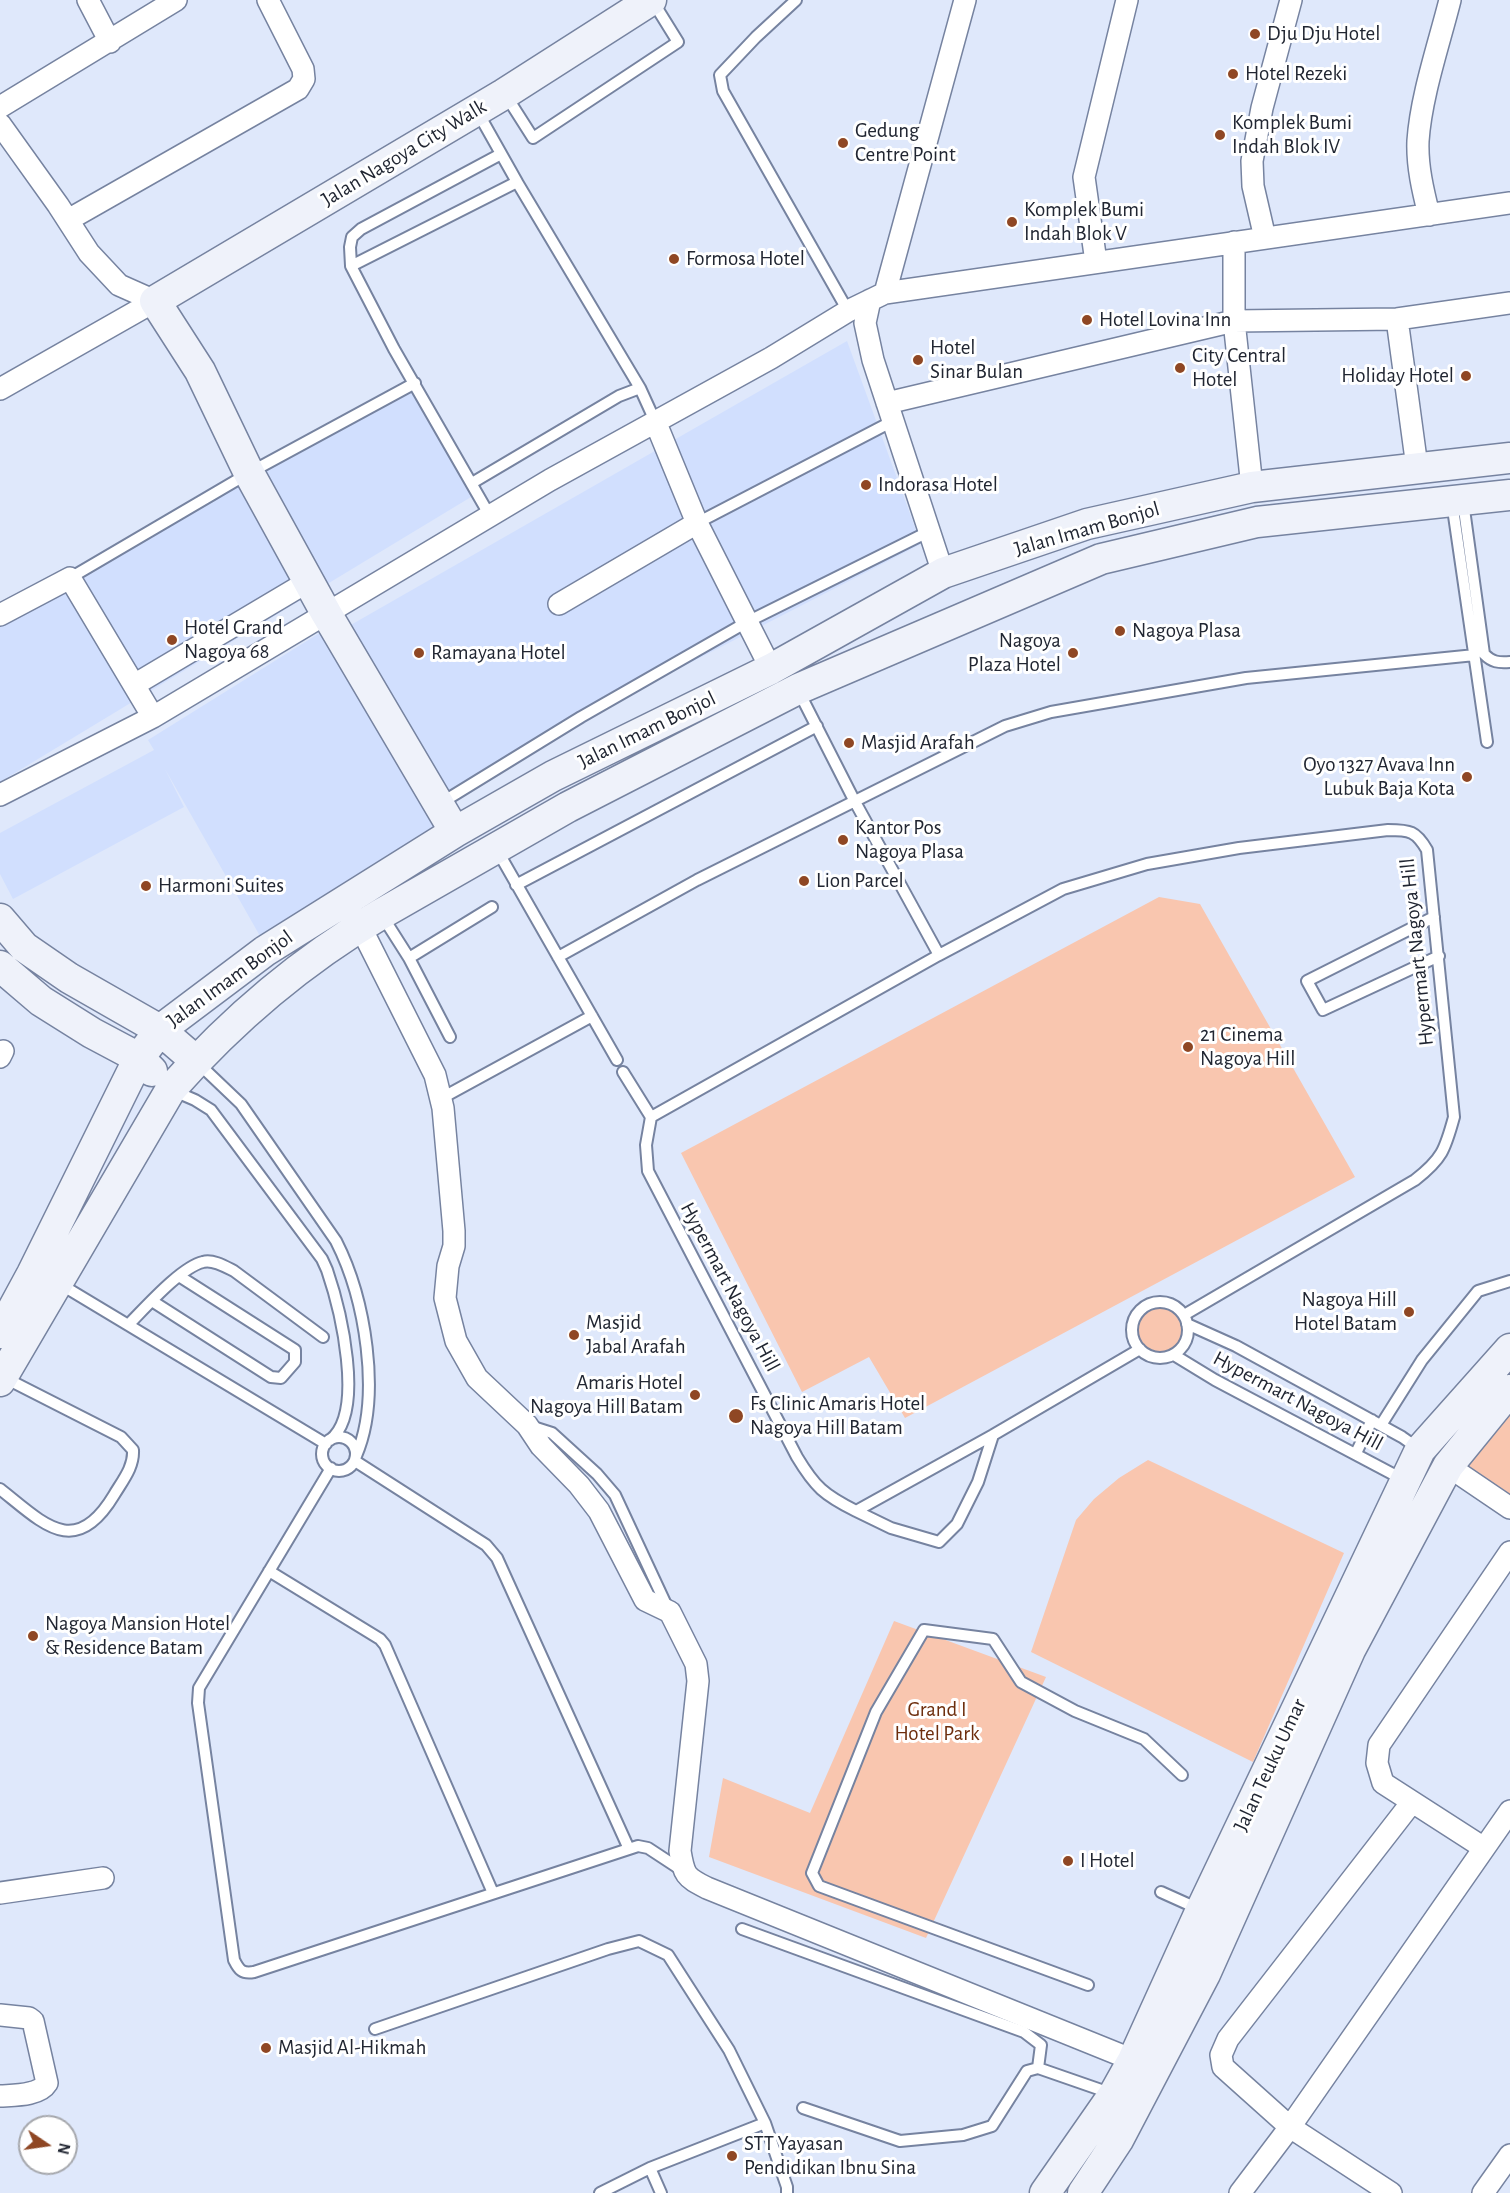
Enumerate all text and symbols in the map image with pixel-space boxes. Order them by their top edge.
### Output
place label: Dju Dju Hotel [1267,21,1380,47]
marker: Dju Dju Hotel [1248,27,1262,41]
place label: Hotel Rezeki [1245,61,1347,87]
marker: Hotel Rezeki [1226,67,1240,81]
street label: Jalan Nagoya City Walk [317,94,491,212]
place label: Komplek Bumi Indah Blok IV [1232,110,1352,160]
place label: Gedung Centre Point [855,118,956,168]
marker: Komplek Bumi Indah Blok IV [1213,128,1227,142]
marker: Gedung Centre Point [836,136,850,150]
place label: Komplek Bumi Indah Blok V [1024,197,1144,247]
marker: Komplek Bumi Indah Blok V [1005,215,1019,229]
place label: Formosa Hotel [686,246,805,272]
marker: Formosa Hotel [667,252,681,266]
place label: Hotel Lovina Inn [1099,307,1231,333]
marker: Hotel Lovina Inn [1080,313,1094,327]
place label: Hotel Sinar Bulan [930,335,1023,385]
place label: City Central Hotel [1192,343,1286,393]
marker: Hotel Sinar Bulan [911,353,925,367]
marker: City Central Hotel [1173,361,1187,375]
place label: Holiday Hotel [1341,363,1454,389]
marker: Holiday Hotel [1459,369,1473,383]
place label: Indorasa Hotel [878,472,998,498]
marker: Indorasa Hotel [859,478,873,492]
street label: Jalan Imam Bonjol [1012,496,1162,562]
place label: Hotel Grand Nagoya 68 [184,615,283,665]
place label: Nagoya Plasa [1132,618,1241,644]
marker: Nagoya Plasa [1113,624,1127,638]
place label: Nagoya Plaza Hotel [968,628,1061,678]
marker: Hotel Grand Nagoya 68 [165,633,179,647]
place label: Ramayana Hotel [431,640,566,666]
marker: Ramayana Hotel [412,646,426,660]
marker: Nagoya Plaza Hotel [1066,646,1080,660]
street label: Jalan Imam Bonjol [574,686,720,774]
place label: Masjid Arafah [861,730,975,756]
marker: Masjid Arafah [842,736,856,750]
place label: Oyo 1327 Avava Inn Lubuk Baja Kota [1303,752,1455,802]
marker: Oyo 1327 Avava Inn Lubuk Baja Kota [1460,770,1474,784]
place label: Kantor Pos Nagoya Plasa [855,815,964,865]
marker: Kantor Pos Nagoya Plasa [836,833,850,847]
street label: Hypermart Nagoya Hill [1395,857,1439,1047]
place label: Lion Parcel [816,868,904,894]
place label: Harmoni Suites [158,873,284,899]
marker: Lion Parcel [797,874,811,888]
marker: Harmoni Suites [139,879,153,893]
street label: Jalan Imam Bonjol [162,925,298,1033]
place label: 21 Cinema Nagoya Hill [1200,1022,1295,1072]
marker: 21 Cinema Nagoya Hill [1181,1040,1195,1054]
street label: Hypermart Nagoya Hill [675,1198,785,1376]
place label: Nagoya Hill Hotel Batam [1294,1287,1397,1337]
marker: Nagoya Hill Hotel Batam [1402,1305,1416,1319]
place label: Masjid Jabal Arafah [586,1310,686,1360]
marker: Masjid Jabal Arafah [567,1328,581,1342]
street label: Hypermart Nagoya Hill [1209,1346,1387,1456]
place label: Amaris Hotel Nagoya Hill Batam [530,1370,683,1420]
marker: Amaris Hotel Nagoya Hill Batam [688,1388,702,1402]
place label: Fs Clinic Amaris Hotel Nagoya Hill Batam [750,1391,925,1441]
marker: Fs Clinic Amaris Hotel Nagoya Hill Batam [727,1407,745,1425]
place label: Nagoya Mansion Hotel & Residence Batam [45,1611,230,1661]
marker: Nagoya Mansion Hotel & Residence Batam [26,1629,40,1643]
street label: Jalan Teuku Umar [1228,1695,1312,1835]
park label: Grand I Hotel Park [894,1697,980,1747]
place label: I Hotel [1080,1848,1135,1874]
marker: I Hotel [1061,1854,1075,1868]
place label: Masjid Al-Hikmah [278,2035,426,2061]
marker: Masjid Al-Hikmah [259,2041,273,2055]
north arrow [18,2115,78,2175]
place label: STT Yayasan Pendidikan Ibnu Sina [744,2131,916,2181]
text: N [55,2141,73,2156]
marker: STT Yayasan Pendidikan Ibnu Sina [725,2149,739,2163]

